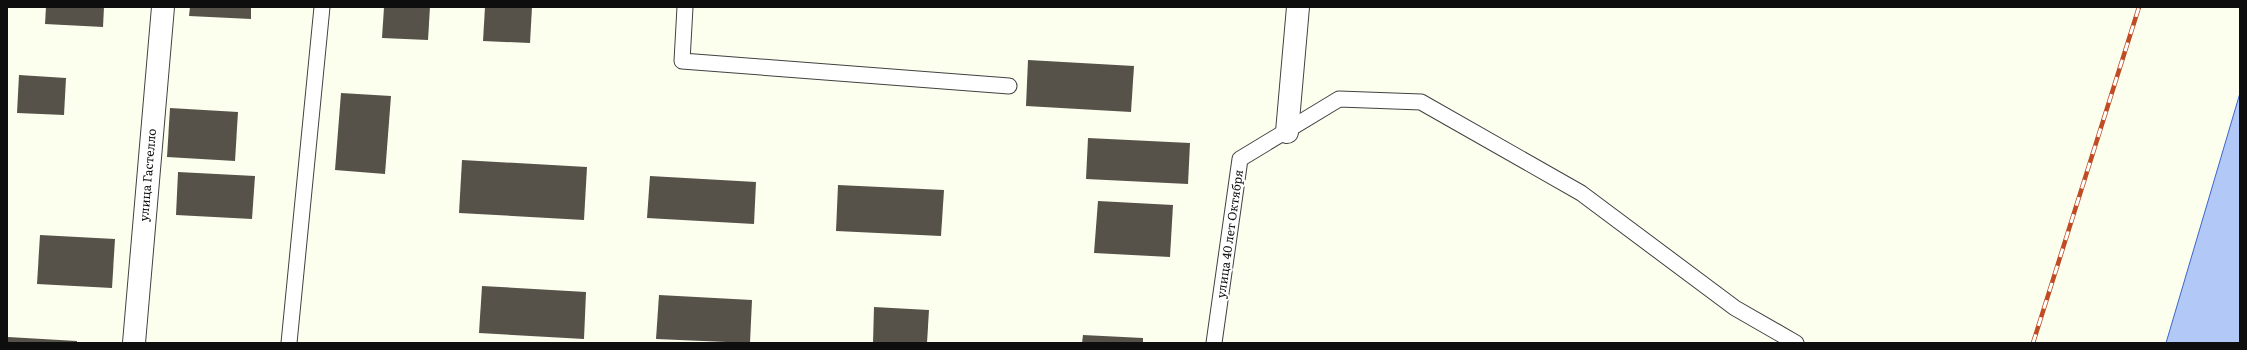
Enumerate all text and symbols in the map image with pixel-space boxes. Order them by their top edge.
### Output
street label: улица Гастелло [134,128,160,222]
street label: улица 40 лет Октября [1211,168,1247,299]

